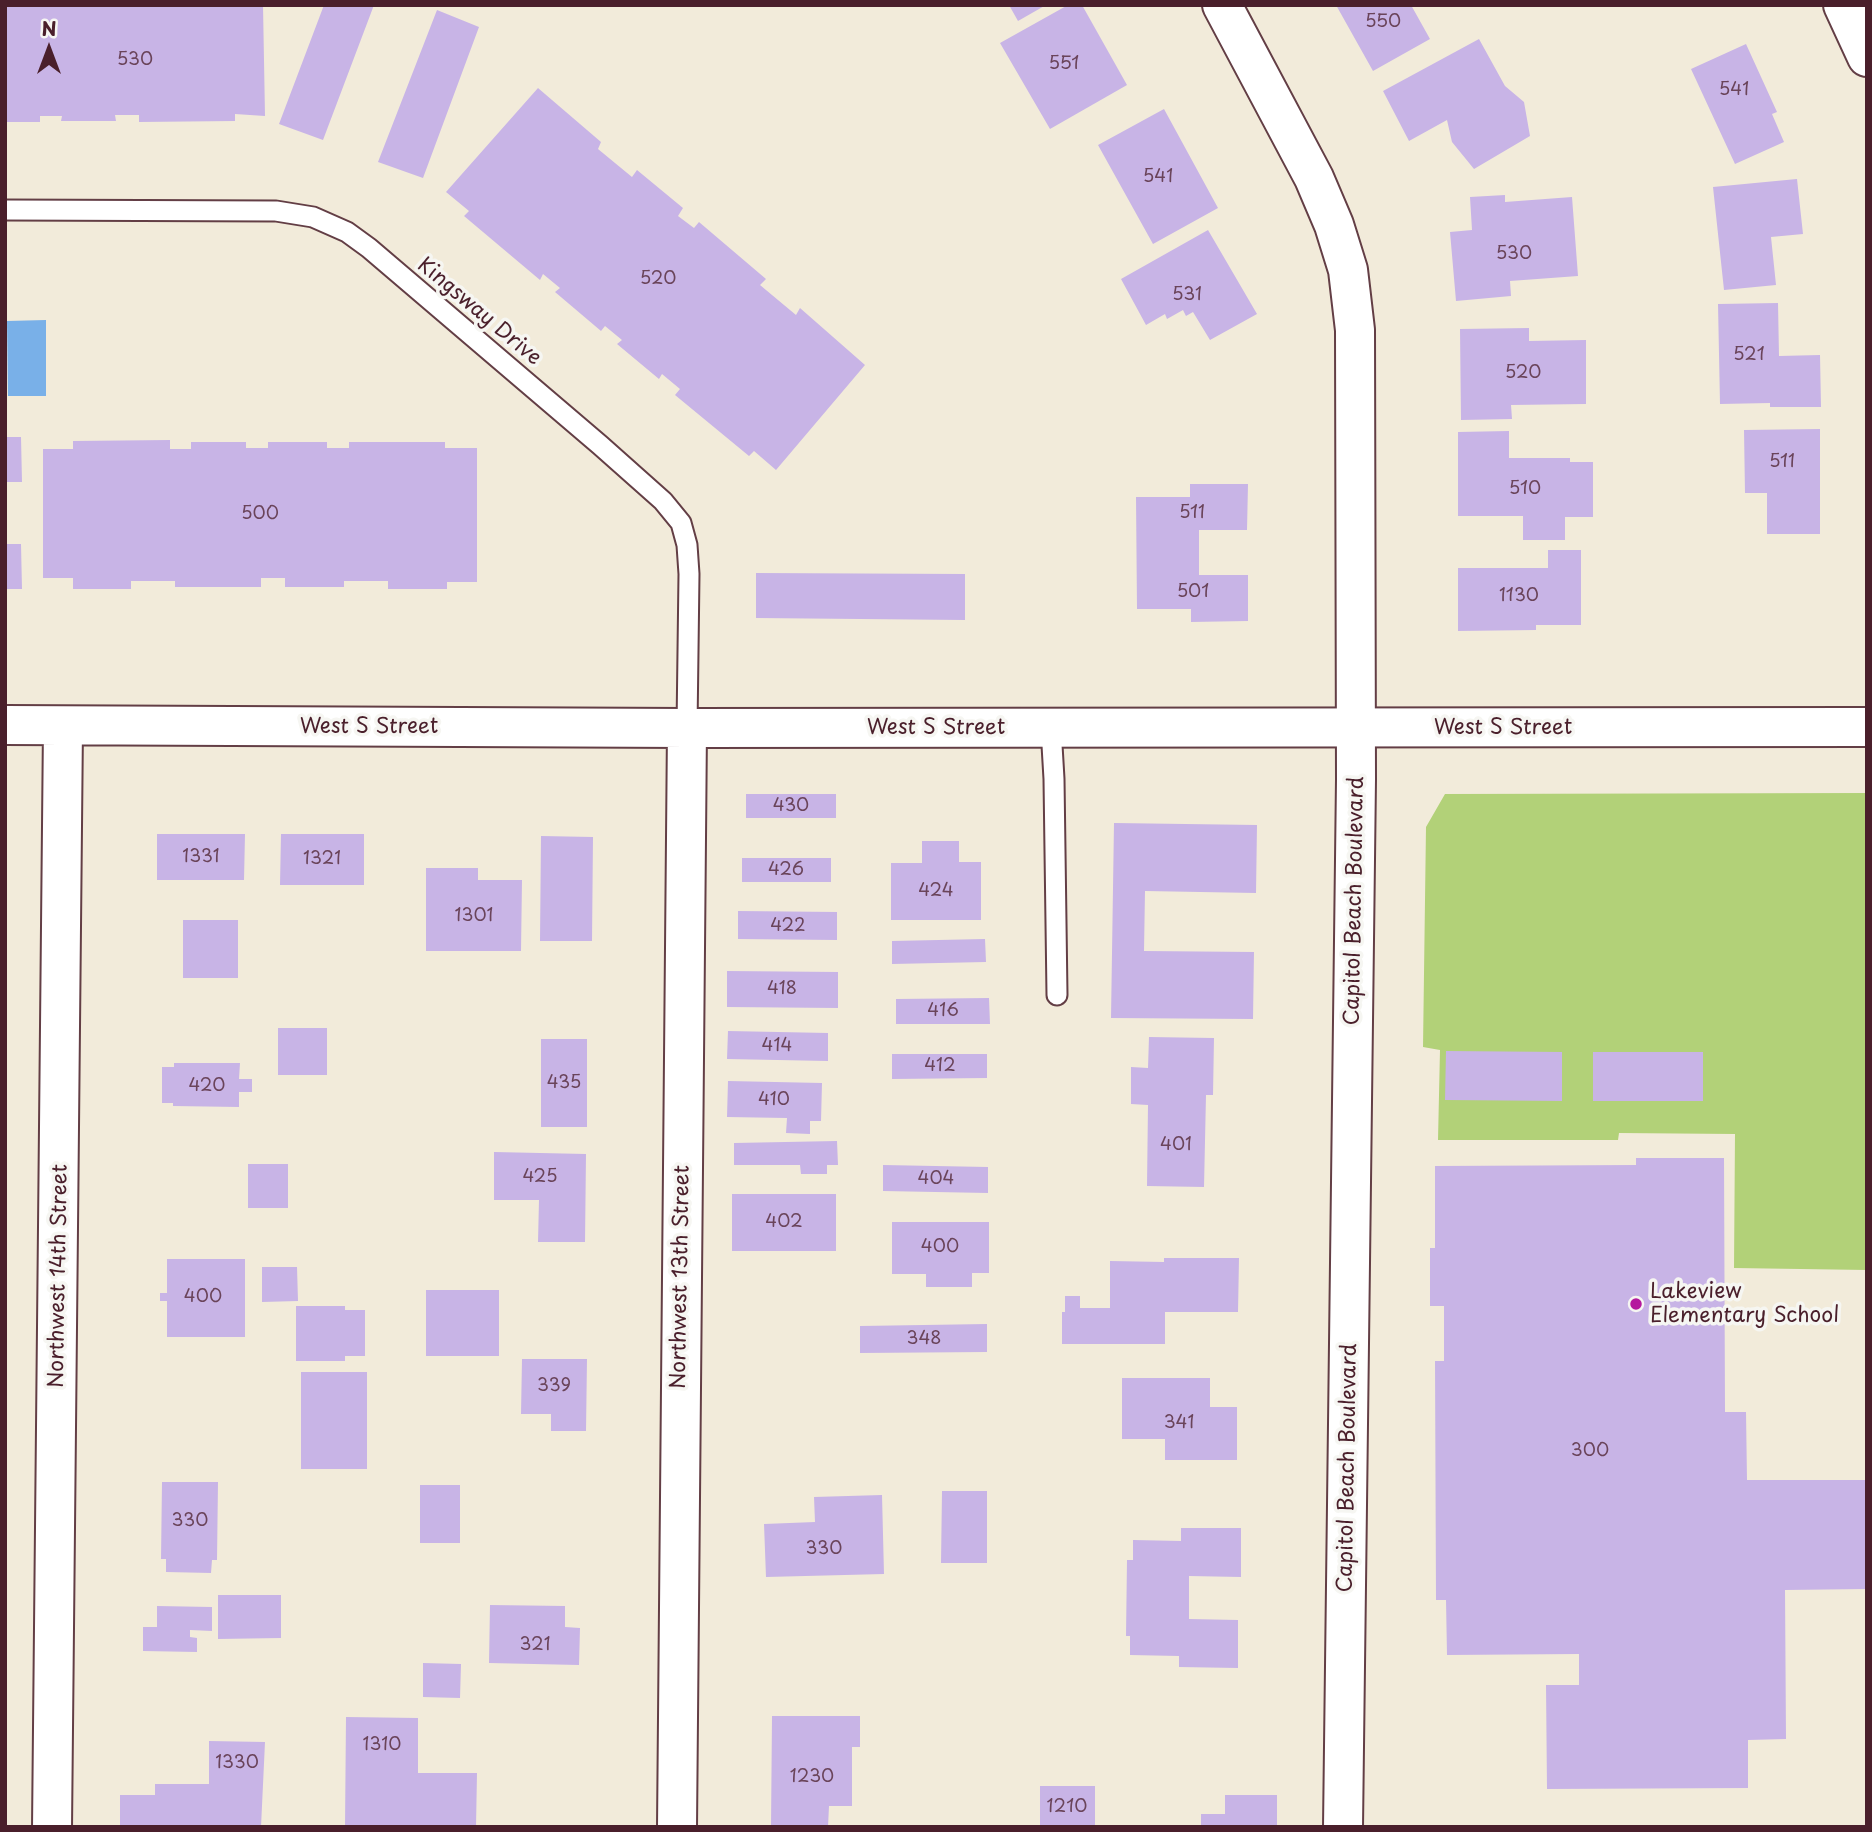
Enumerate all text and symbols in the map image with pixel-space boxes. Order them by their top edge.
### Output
house number: 550 [1365,11,1401,33]
north arrow [14,14,84,84]
text: N [41,14,57,42]
house number: 530 [117,49,153,71]
house number: 551 [1049,53,1079,75]
house number: 541 [1719,79,1749,101]
house number: 541 [1143,166,1173,188]
house number: 530 [1496,243,1532,265]
street label: Kingsway Drive [412,253,546,371]
house number: 520 [640,268,676,290]
house number: 531 [1172,284,1202,306]
house number: 521 [1733,344,1765,366]
house number: 520 [1505,362,1541,384]
house number: 511 [1769,451,1795,473]
house number: 510 [1509,478,1541,500]
house number: 511 [1179,502,1205,524]
house number: 500 [241,503,279,525]
house number: 501 [1177,581,1209,603]
house number: 1130 [1499,585,1539,607]
street label: West S Street [300,714,438,740]
street label: West S Street [867,715,1005,741]
street label: West S Street [1434,715,1572,741]
street label: Capitol Beach Boulevard [1340,776,1370,1026]
house number: 430 [773,795,809,817]
house number: 1331 [182,846,220,868]
house number: 1321 [303,848,341,870]
house number: 426 [768,859,804,881]
house number: 424 [918,880,954,902]
house number: 1301 [455,905,493,927]
house number: 422 [770,915,806,937]
house number: 418 [767,978,797,1000]
house number: 416 [927,1000,959,1022]
house number: 414 [762,1035,792,1057]
house number: 412 [924,1055,956,1077]
house number: 435 [547,1072,581,1094]
house number: 420 [189,1075,225,1097]
house number: 410 [758,1089,790,1111]
house number: 401 [1160,1134,1192,1156]
street label: Northwest 14th Street [44,1164,74,1388]
street label: Northwest 13th Street [666,1165,696,1389]
house number: 425 [522,1166,558,1188]
house number: 404 [918,1168,954,1190]
house number: 402 [765,1211,803,1233]
house number: 400 [921,1236,959,1258]
place label: Lakeview Elementary School [1650,1279,1839,1329]
house number: 400 [184,1286,222,1308]
marker: Lakeview Elementary School [1628,1296,1644,1312]
house number: 348 [907,1328,941,1350]
street label: Capitol Beach Boulevard [1333,1343,1363,1593]
house number: 339 [537,1375,571,1397]
house number: 341 [1164,1412,1194,1434]
house number: 300 [1571,1440,1609,1462]
house number: 330 [172,1510,208,1532]
house number: 330 [806,1538,842,1560]
house number: 321 [519,1634,551,1656]
house number: 1310 [363,1734,401,1756]
house number: 1330 [215,1752,259,1774]
house number: 1230 [790,1766,834,1788]
house number: 1210 [1047,1796,1087,1818]

